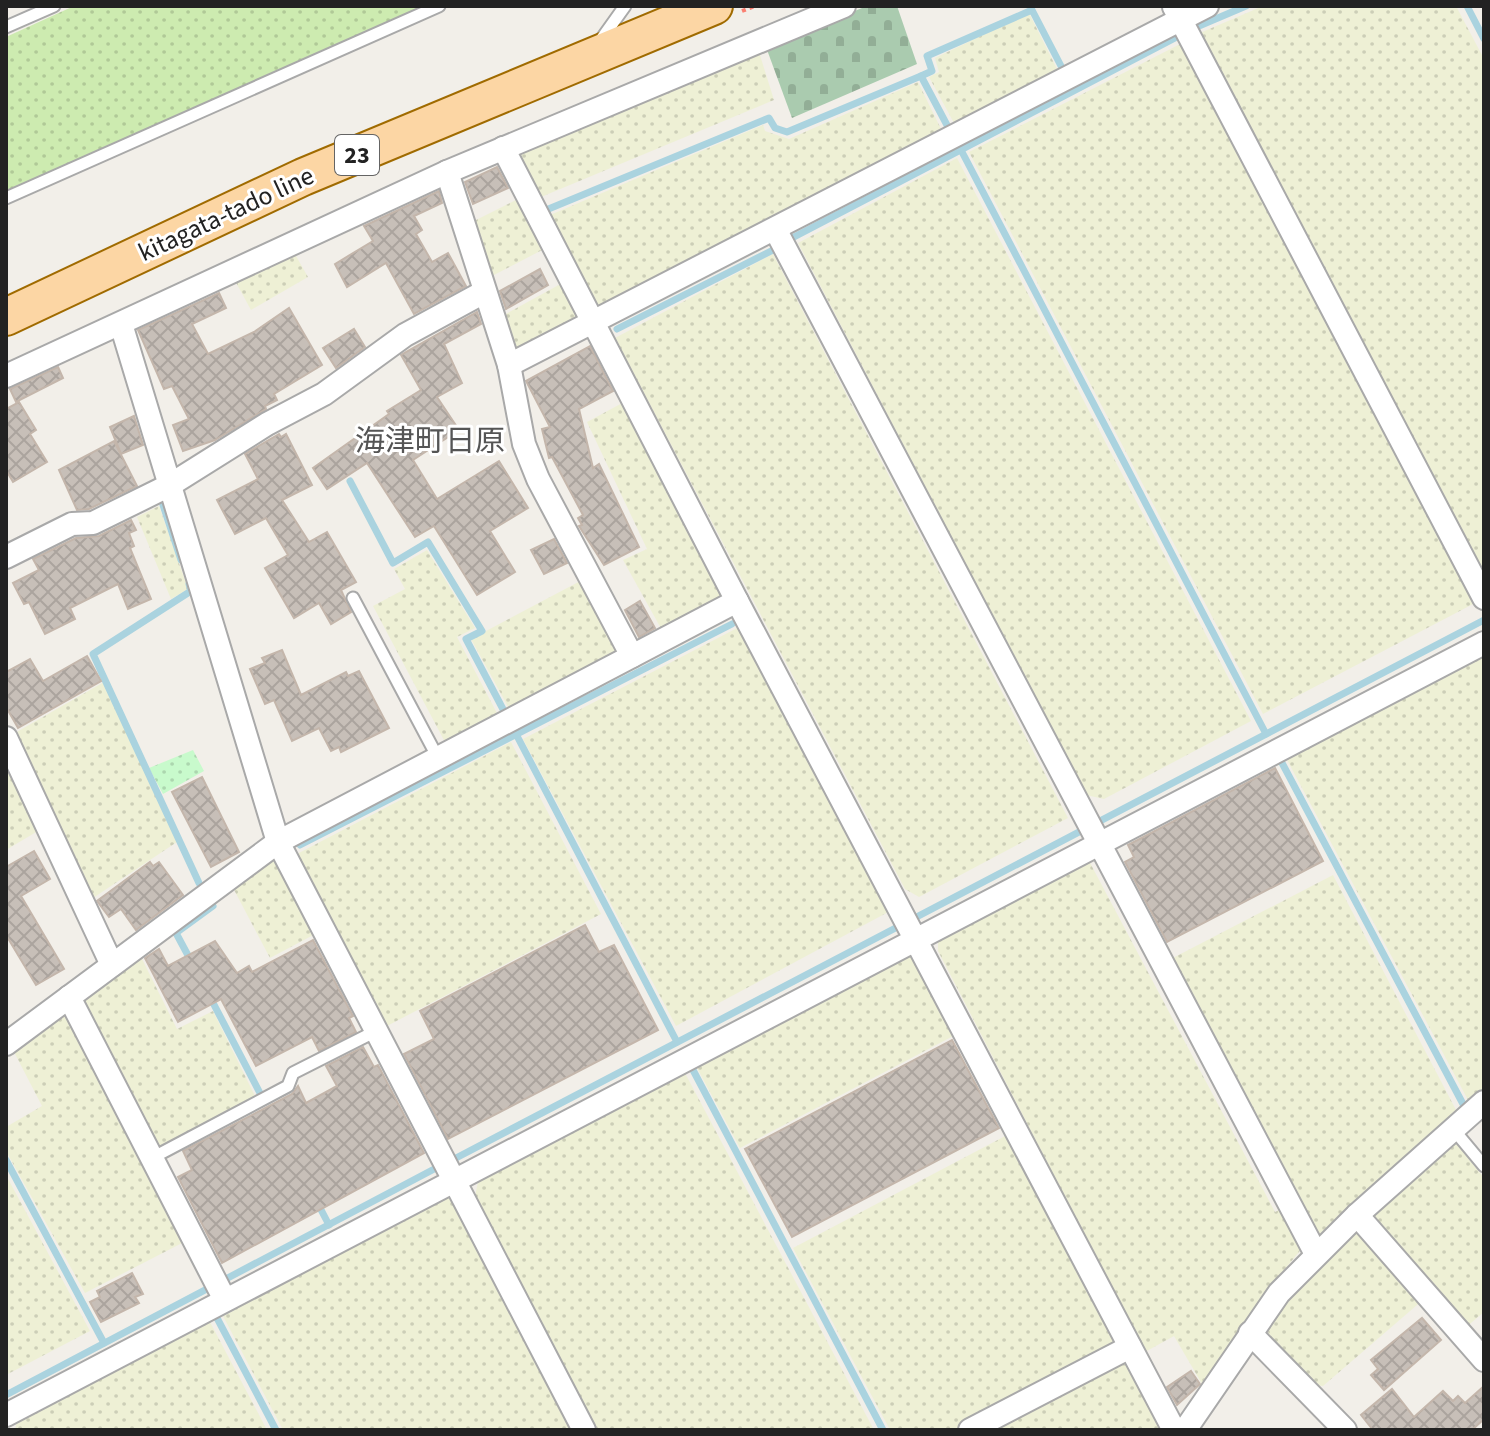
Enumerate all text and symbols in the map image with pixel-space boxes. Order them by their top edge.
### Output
road number: 23 [335,135,379,175]
street label: kitagata-tado line [132,157,320,271]
district label: 海津町日原 [355,420,505,463]

